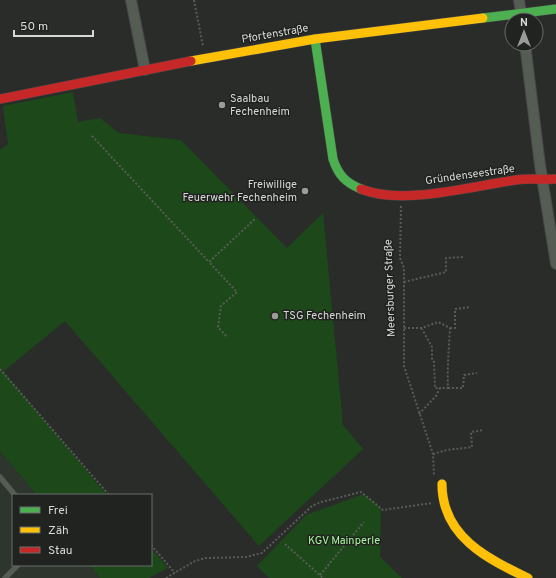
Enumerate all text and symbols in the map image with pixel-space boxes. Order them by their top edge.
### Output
scale bar [14,12,93,38]
north arrow [504,12,544,52]
text: N [520,16,528,30]
text: 50 m [20,19,48,35]
street label: Pfortenstraße [240,21,310,47]
place label: Saalbau Fechenheim [230,92,290,119]
marker: Saalbau Fechenheim [217,100,227,110]
street label: Gründenseestraße [424,162,516,188]
place label: Freiwillige Feuerwehr Fechenheim [183,178,297,205]
marker: Freiwillige Feuerwehr Fechenheim [300,186,310,196]
street label: Meersburger Straße [381,239,399,337]
place label: TSG Fechenheim [283,309,366,323]
marker: TSG Fechenheim [270,311,280,321]
legend [12,494,152,566]
text: Frei [48,503,68,519]
text: Zäh [48,523,69,539]
park label: KGV Mainperle [308,534,380,548]
text: Stau [48,543,73,559]

